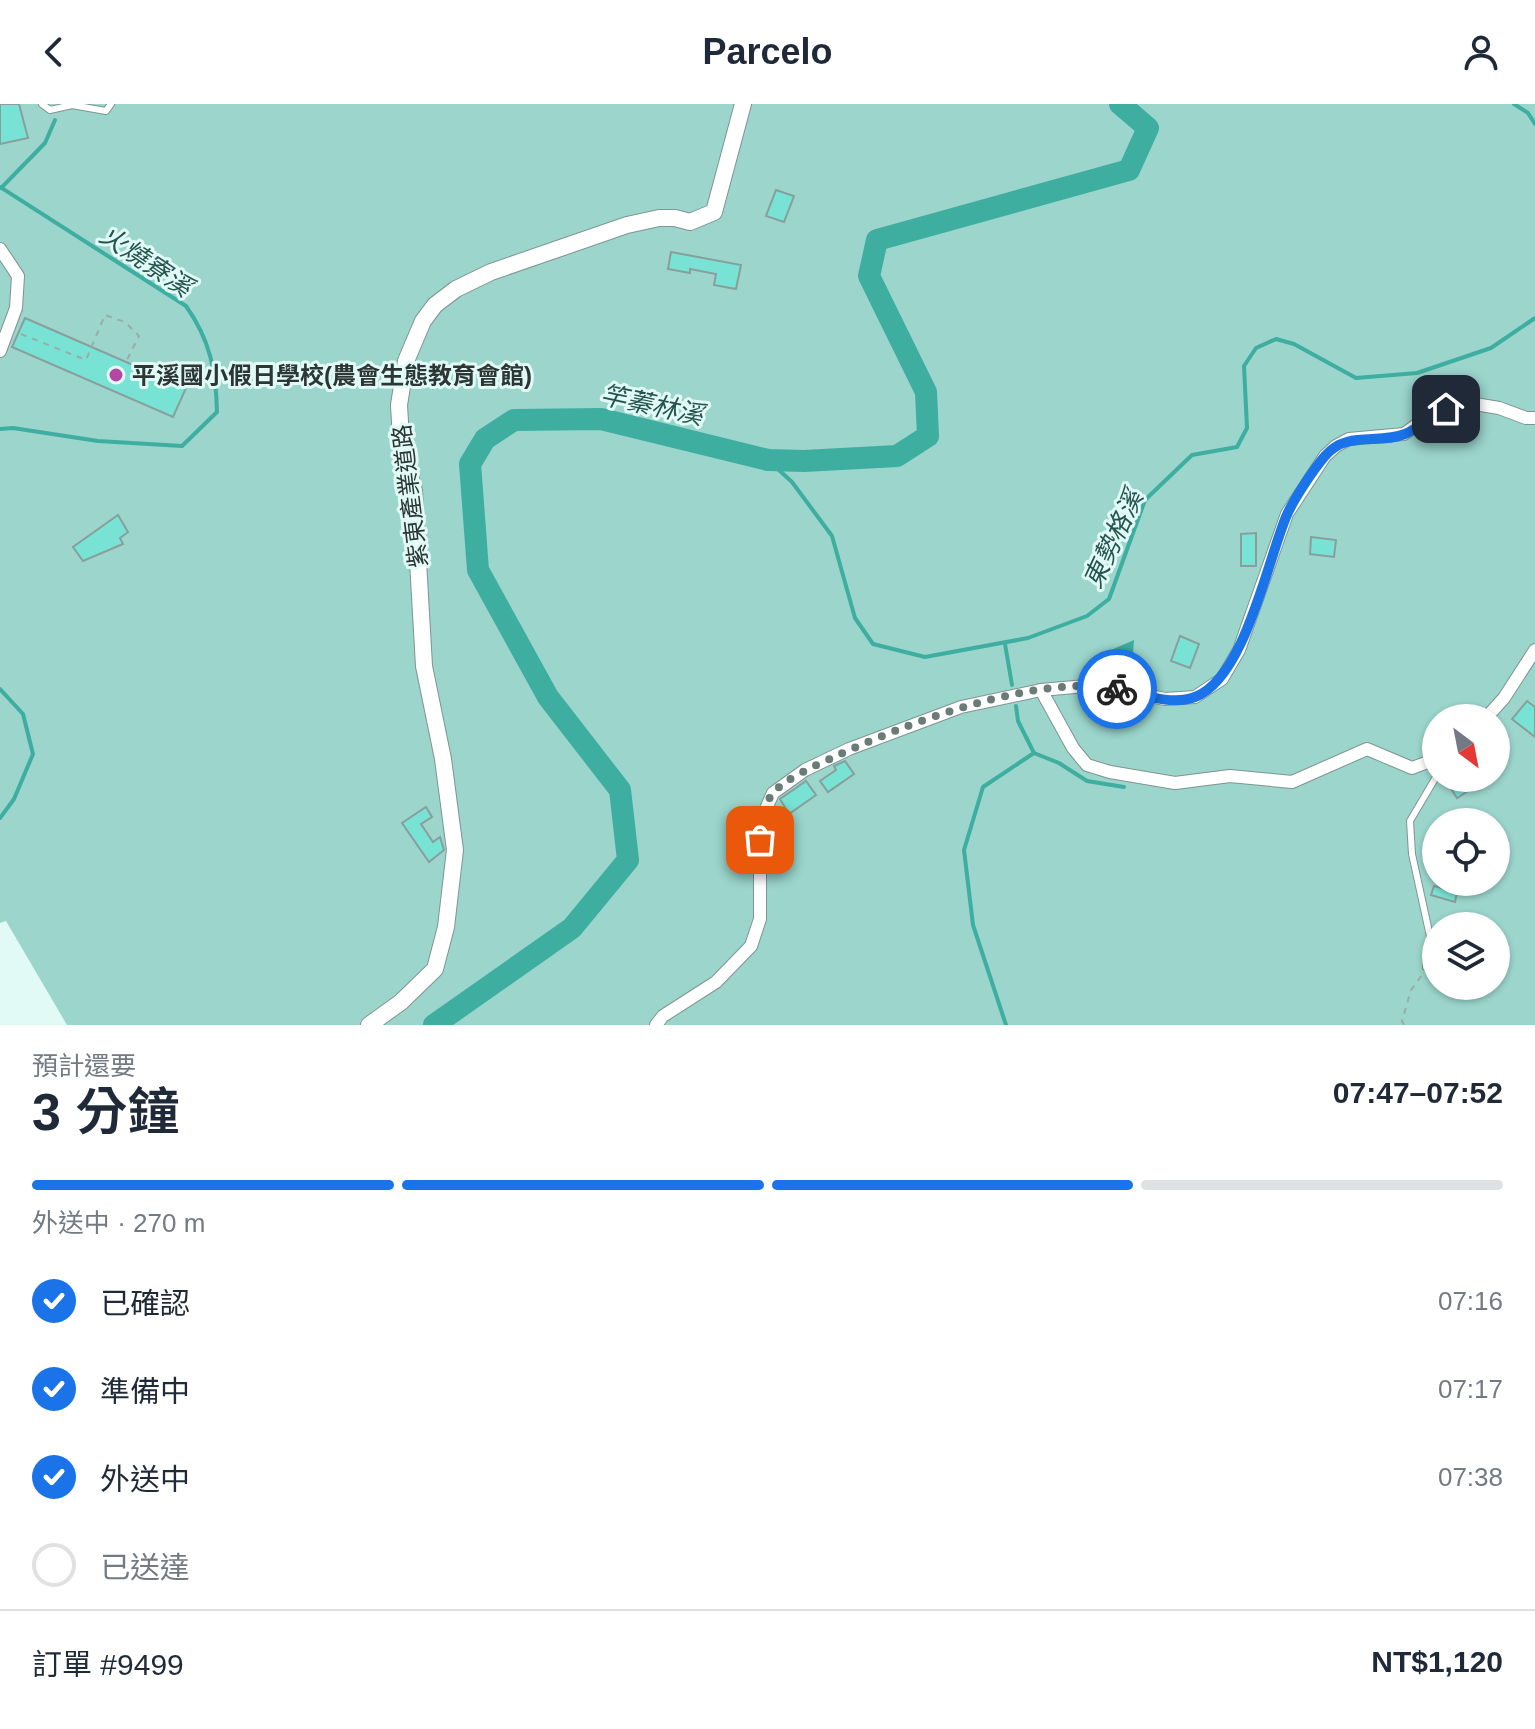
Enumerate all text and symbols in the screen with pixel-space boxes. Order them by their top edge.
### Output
icon: back [32,30,76,74]
icon: person [1459,30,1503,74]
text: Parcelo [702,31,833,72]
water label: 火燒寮溪 [94,219,201,305]
place label: 平溪國小假日學校(農會生態教育會館) [132,362,532,389]
marker: 平溪國小假日學校(農會生態教育會館) [107,366,125,384]
pin [1412,375,1480,443]
water label: 竿蓁林溪 [598,380,710,431]
icon: home [1424,387,1468,431]
street label: 紫東產業道路 [388,423,432,569]
water label: 東勢格溪 [1077,482,1150,592]
courier [1077,649,1157,729]
icon: bike [1095,667,1139,711]
north arrow [1422,704,1510,792]
map controls [1422,704,1510,1000]
pin [726,806,794,874]
button: locate [1422,808,1510,896]
icon: bag [738,818,782,862]
button: layers [1422,912,1510,1000]
text: 預計還要 [32,1051,136,1081]
text: 07:47–07:52 [1333,1076,1503,1109]
text: 3 分鐘 [32,1083,179,1141]
text: 外送中 · 270 m [32,1208,205,1238]
icon: check [32,1279,76,1323]
text: 07:16 [1438,1286,1503,1316]
text: 已確認 [100,1287,190,1320]
icon: check [32,1367,76,1411]
text: 07:17 [1438,1374,1503,1404]
text: 準備中 [100,1375,190,1408]
icon: check [32,1455,76,1499]
text: 07:38 [1438,1462,1503,1492]
text: 外送中 [100,1463,190,1496]
text: 已送達 [100,1551,190,1584]
text: NT$1,120 [1371,1645,1503,1678]
text: 訂單 #9499 [32,1648,184,1681]

